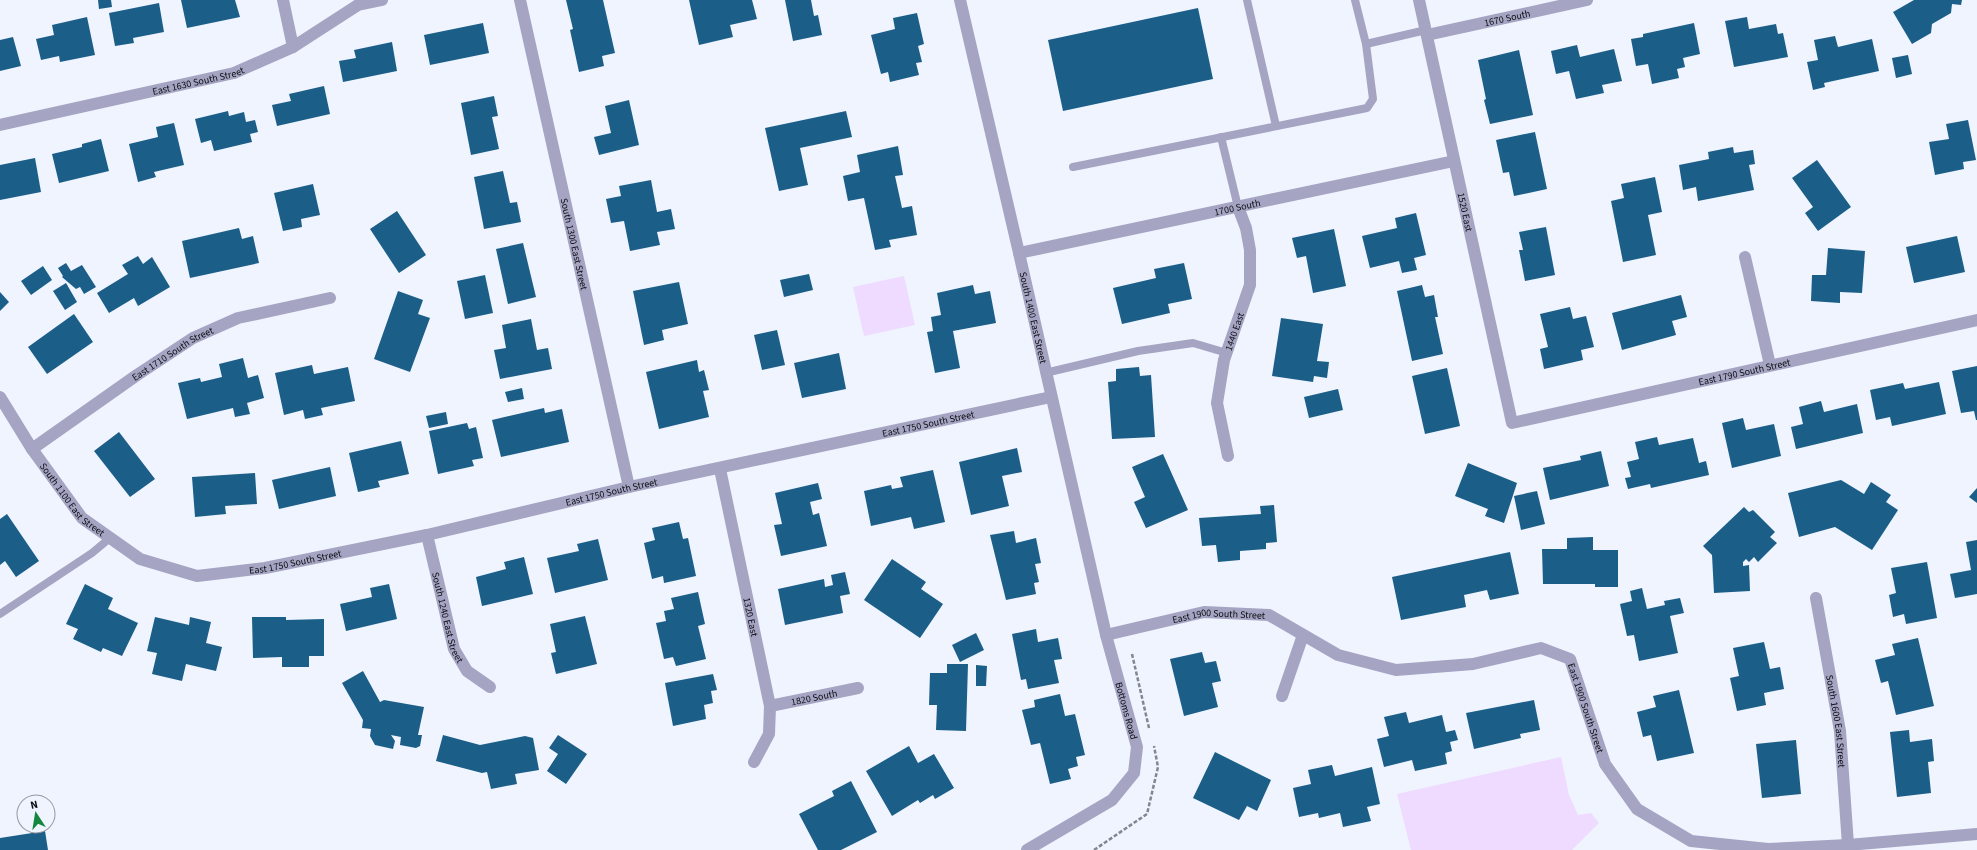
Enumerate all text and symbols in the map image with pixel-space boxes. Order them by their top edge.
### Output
street label: 1670 South [1483,7,1532,30]
street label: East 1630 South Street [151,63,247,99]
street label: 1520 East [1454,191,1476,234]
street label: 1700 South [1213,196,1262,220]
street label: South 1300 East Street [557,197,591,292]
street label: South 1400 East Street [1015,270,1050,366]
street label: 1440 East [1222,310,1248,353]
street label: East 1710 South Street [129,324,216,385]
street label: East 1790 South Street [1697,355,1792,390]
street label: East 1750 South Street [881,407,976,441]
street label: South 1100 East Street [36,460,108,540]
street label: East 1750 South Street [564,475,659,510]
street label: East 1750 South Street [248,546,343,578]
street label: South 1240 East Street [428,571,467,666]
street label: 1320 East [739,596,761,638]
street label: East 1900 South Street [1171,606,1266,627]
street label: East 1900 South Street [1564,661,1607,755]
street label: South 1600 East Street [1822,674,1849,769]
street label: Bottoms Road [1111,681,1141,741]
street label: 1820 South [790,686,839,710]
north arrow [16,794,56,834]
text: N [29,797,39,813]

